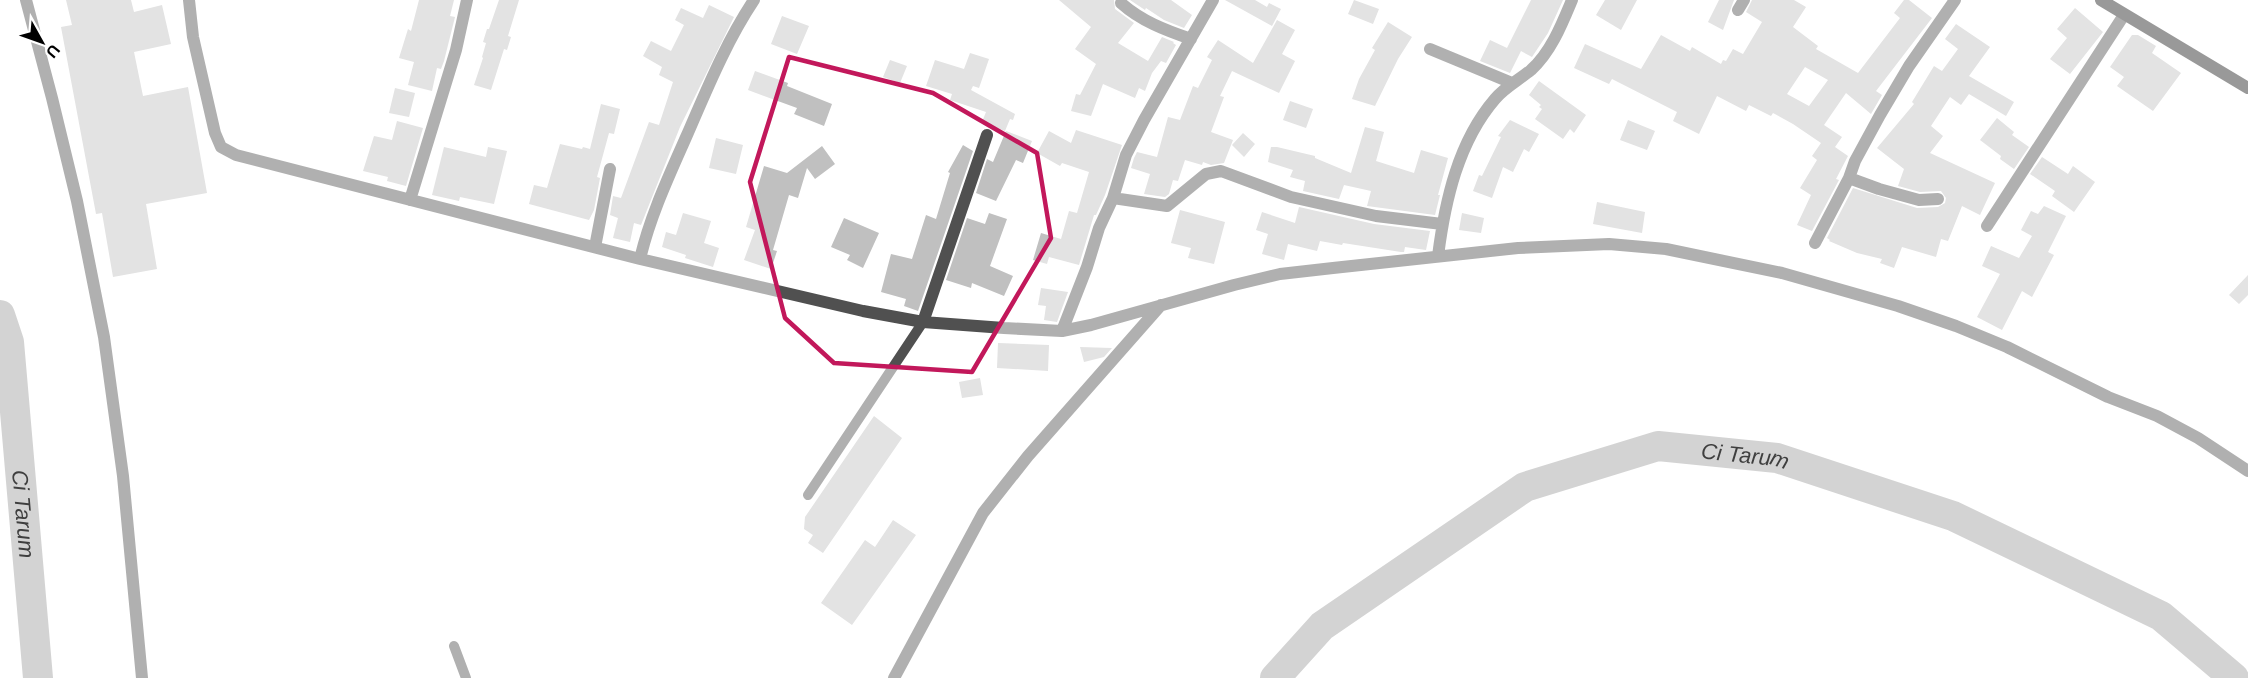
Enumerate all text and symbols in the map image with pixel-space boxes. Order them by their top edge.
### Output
north arrow [12,12,72,72]
text: U [43,41,63,61]
water label: Ci Tarum [1700,438,1793,474]
water label: Ci Tarum [8,469,40,559]

